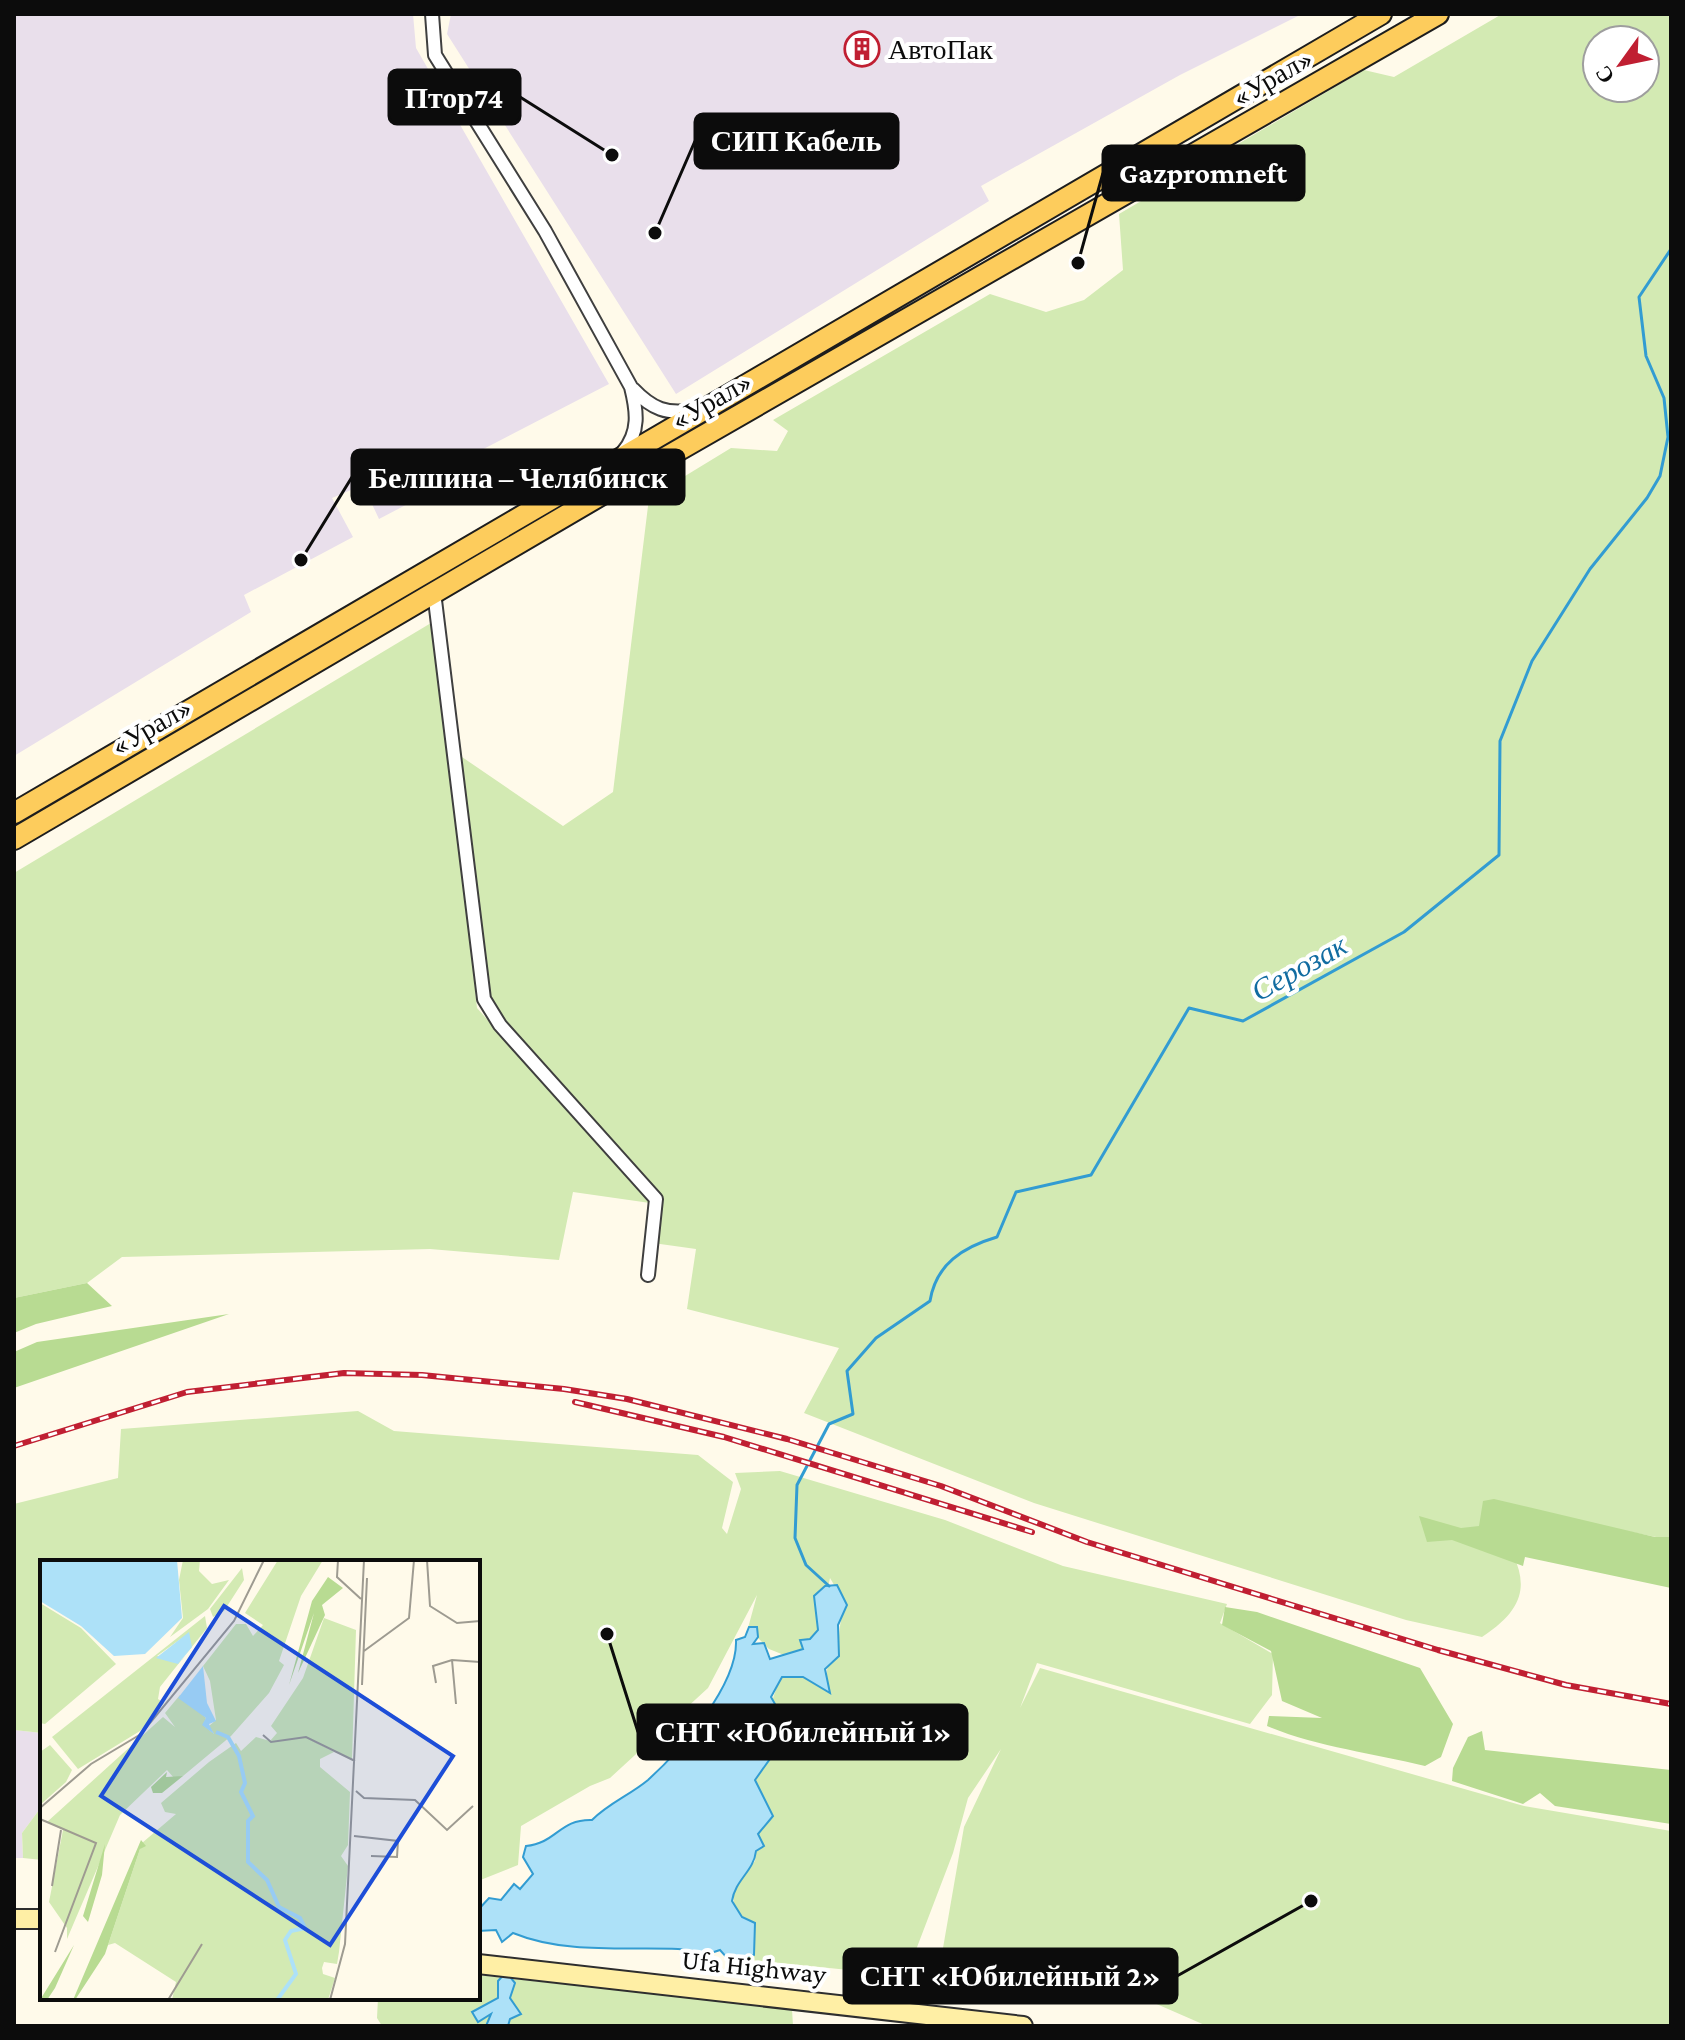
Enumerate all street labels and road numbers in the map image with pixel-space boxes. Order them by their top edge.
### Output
street label: «Урал» [1226,42,1318,113]
street label: «Урал» [665,365,757,436]
street label: «Урал» [105,691,197,762]
street label: Ufa Highway [680,1944,829,1990]

